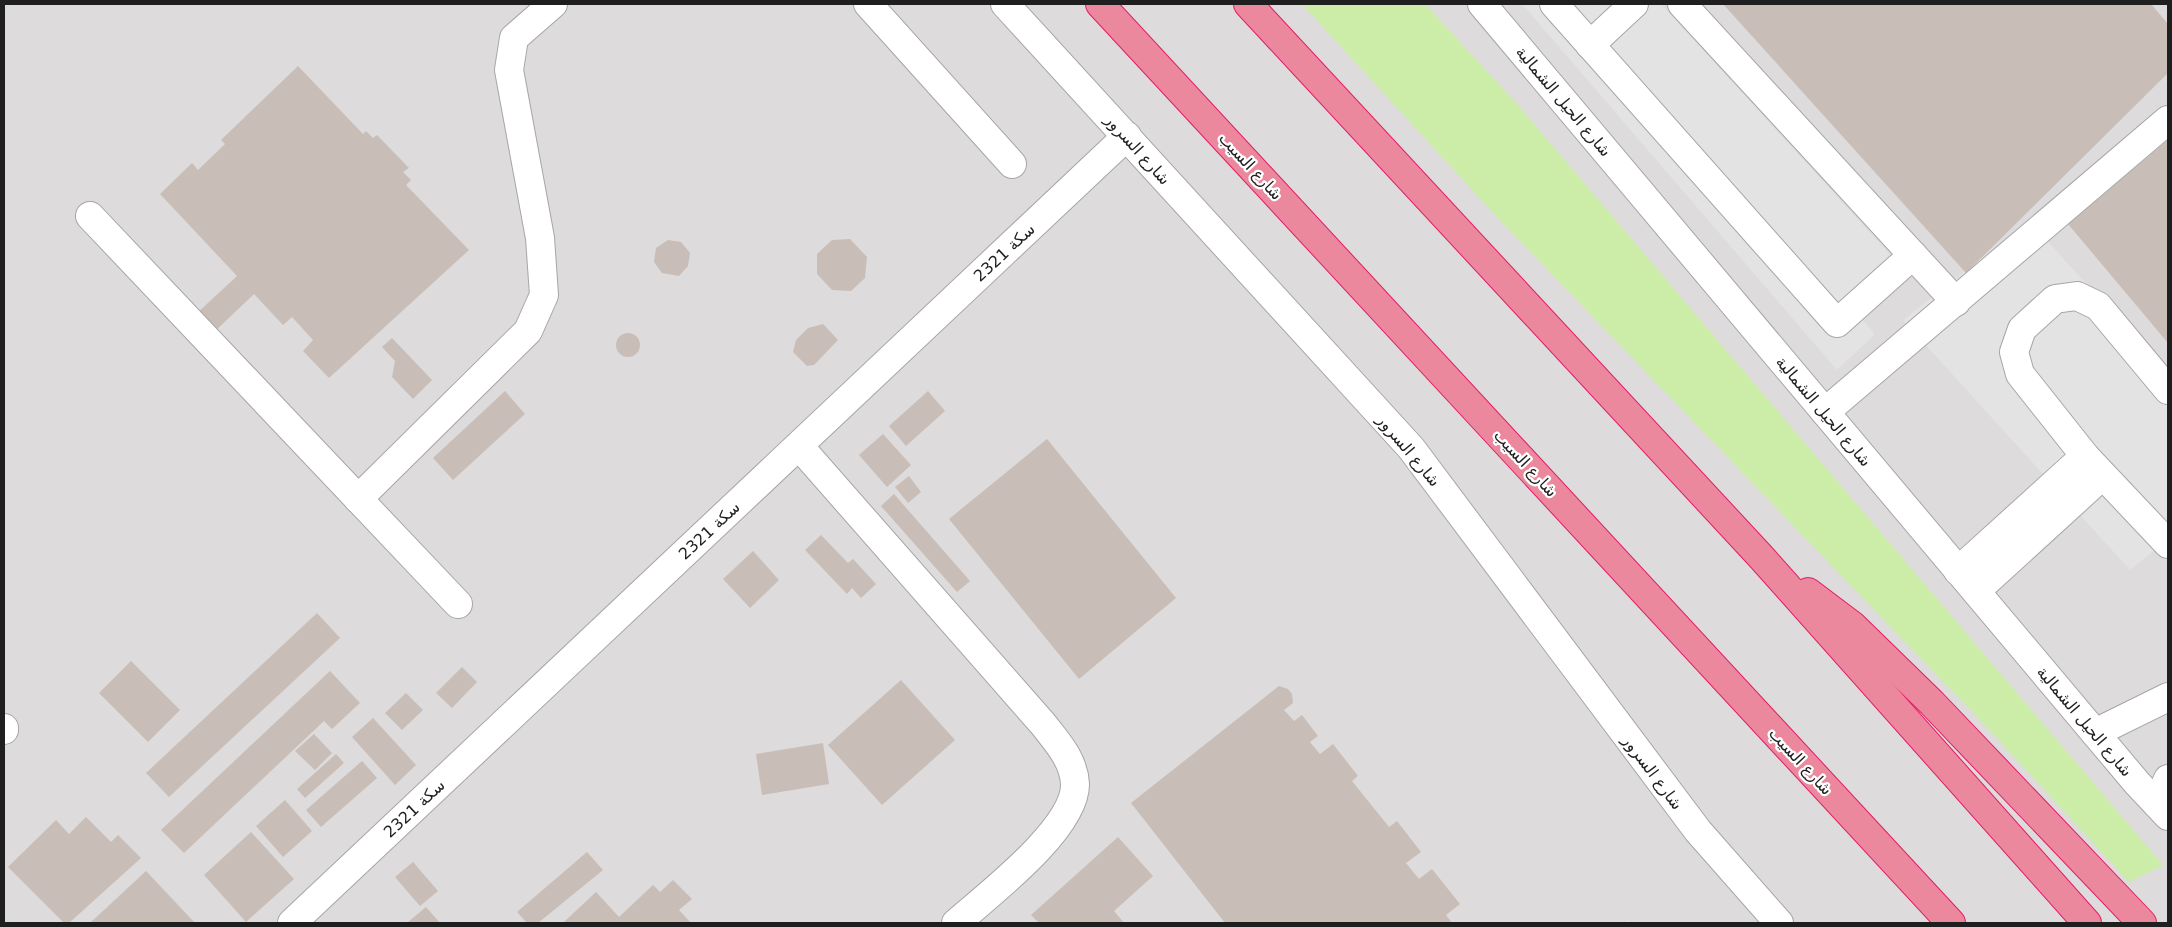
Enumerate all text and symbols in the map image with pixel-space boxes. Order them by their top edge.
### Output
street label: شارع الحيل الشمالية [1511,42,1615,161]
street label: شارع السرور [1100,109,1174,189]
street label: شارع السيب [1214,129,1286,205]
street label: سكة 2321 [970,219,1039,285]
street label: شارع الحيل الشمالية [1771,352,1875,471]
street label: شارع السرور [1371,410,1444,491]
street label: شارع السيب [1489,426,1561,502]
street label: سكة 2321 [675,497,744,563]
street label: شارع الحيل الشمالية [2032,662,2136,781]
street label: شارع السيب [1764,724,1836,800]
street label: شارع السرور [1617,730,1687,814]
street label: سكة 2321 [380,775,449,841]

